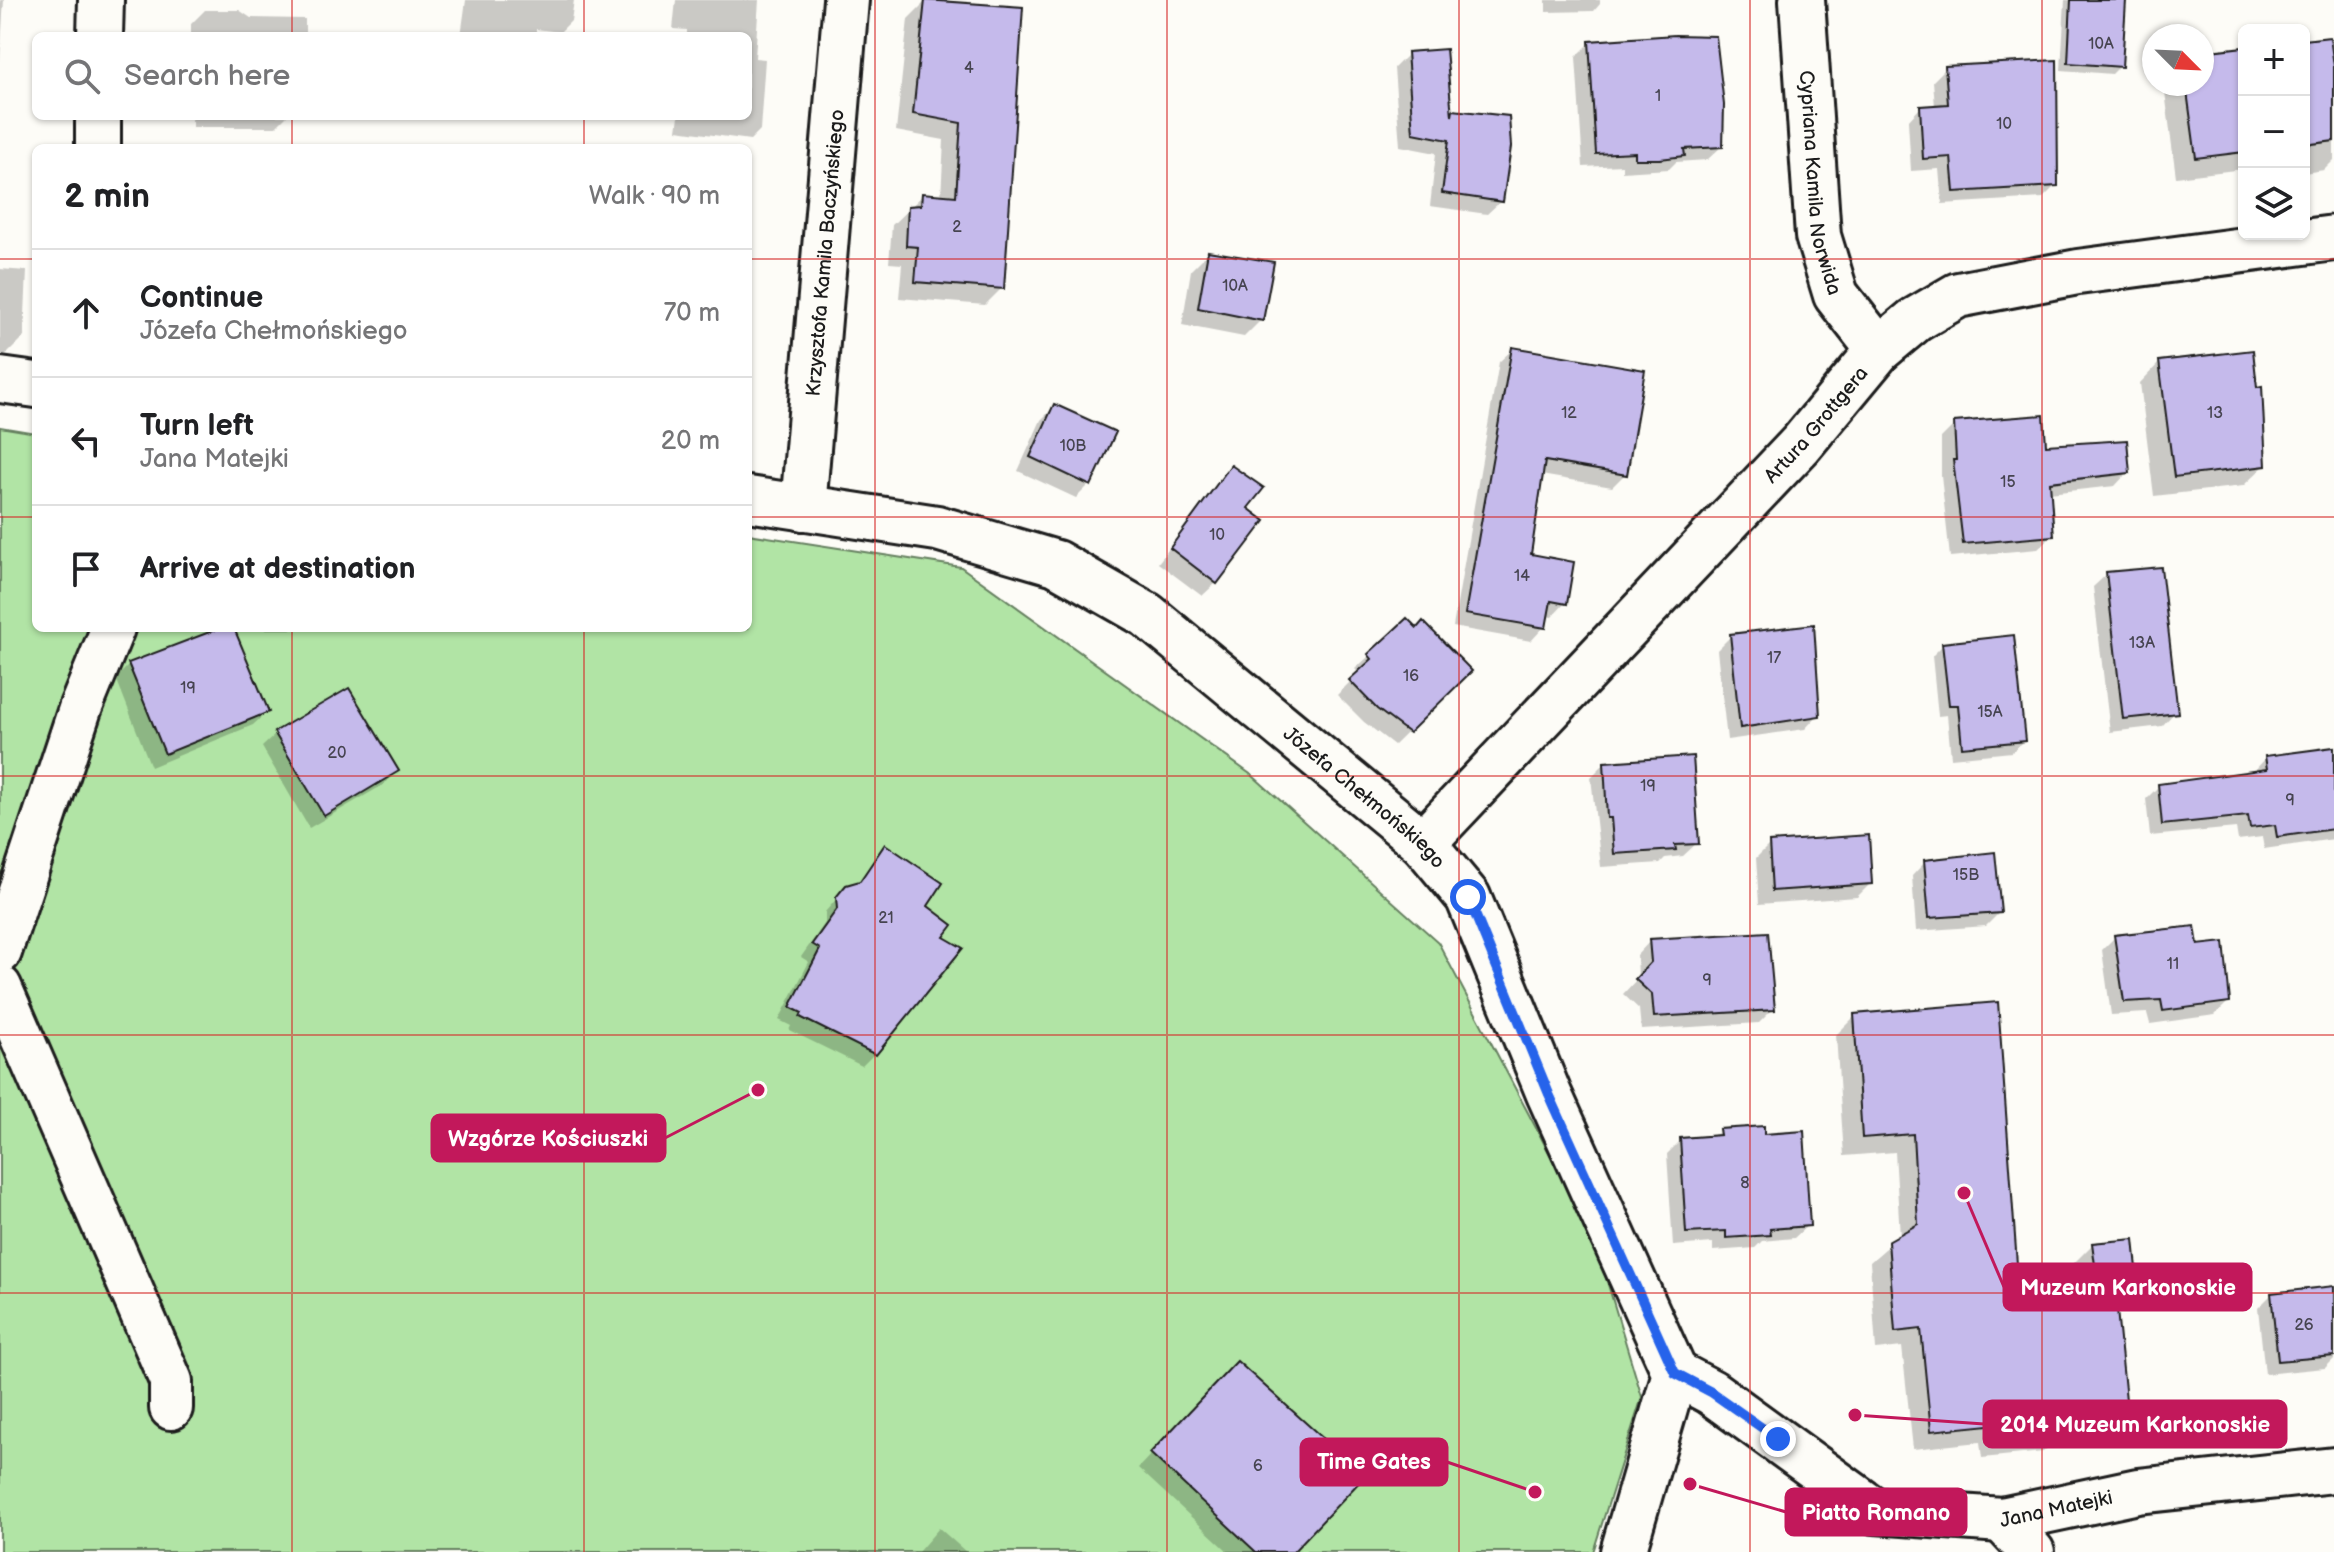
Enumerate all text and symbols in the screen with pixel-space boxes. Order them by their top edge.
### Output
north arrow [2142,24,2214,96]
map controls [2238,24,2310,240]
button: + [2238,24,2310,96]
search box [32,32,752,120]
house number: 10A [2088,35,2114,54]
icon: search [60,54,104,98]
text: Search here [124,58,290,94]
house number: 4 [964,59,974,78]
street label: Cypriana Kamila Norwida [1794,70,1846,298]
house number: 1 [1655,87,1661,106]
button: − [2238,96,2310,168]
street label: Krzysztofa Kamila Baczyńskiego [801,108,850,398]
house number: 10 [1996,115,2012,134]
button: layers [2238,168,2310,240]
text: 2 min [64,176,150,217]
text: Walk · 90 m [589,181,720,212]
house number: 2 [952,218,962,237]
house number: 10A [1222,277,1248,296]
text: Continue [140,280,263,316]
icon: ahead [64,291,108,335]
text: 70 m [663,298,720,329]
text: Józefa Chełmońskiego [140,316,407,347]
street label: Artura Grottgera [1759,362,1873,488]
house number: 12 [1561,404,1577,423]
house number: 13 [2207,404,2223,423]
text: Turn left [140,408,254,444]
icon: left [64,419,108,463]
text: 20 m [661,426,720,457]
house number: 10B [1060,437,1086,456]
text: Jana Matejki [140,444,289,475]
house number: 15 [2000,473,2016,492]
house number: 10 [1209,526,1225,545]
icon: arrive [64,547,108,591]
text: Arrive at destination [140,551,416,587]
house number: 14 [1514,567,1530,586]
house number: 13A [2129,634,2155,653]
house number: 17 [1767,649,1781,668]
house number: 16 [1403,667,1419,686]
house number: 19 [180,679,196,698]
house number: 15A [1977,703,2003,722]
street label: Józefa Chełmońskiego [1278,722,1450,874]
house number: 20 [328,744,346,763]
house number: 19 [1640,777,1656,796]
house number: 9 [2285,791,2295,810]
house number: 15B [1953,866,1979,885]
route start [1450,879,1486,915]
house number: 21 [878,909,894,928]
house number: 11 [2167,955,2179,974]
house number: 9 [1702,971,1712,990]
callout: Wzgórze Kościuszki [432,1115,665,1161]
text: Wzgórze Kościuszki [448,1126,648,1153]
house number: 8 [1740,1174,1750,1193]
callout: Muzeum Karkonoskie [2004,1264,2251,1310]
text: Muzeum Karkonoskie [2020,1275,2236,1302]
house number: 26 [2294,1316,2314,1335]
callout: 2014 Muzeum Karkonoskie [1984,1401,2286,1447]
text: 2014 Muzeum Karkonoskie [2000,1412,2270,1439]
route end [1760,1421,1796,1457]
callout: Time Gates [1301,1439,1447,1485]
text: Time Gates [1317,1449,1431,1476]
house number: 6 [1253,1457,1263,1476]
street label: Jana Matejki [1998,1486,2115,1533]
callout: Piatto Romano [1786,1489,1966,1535]
text: Piatto Romano [1802,1500,1950,1527]

